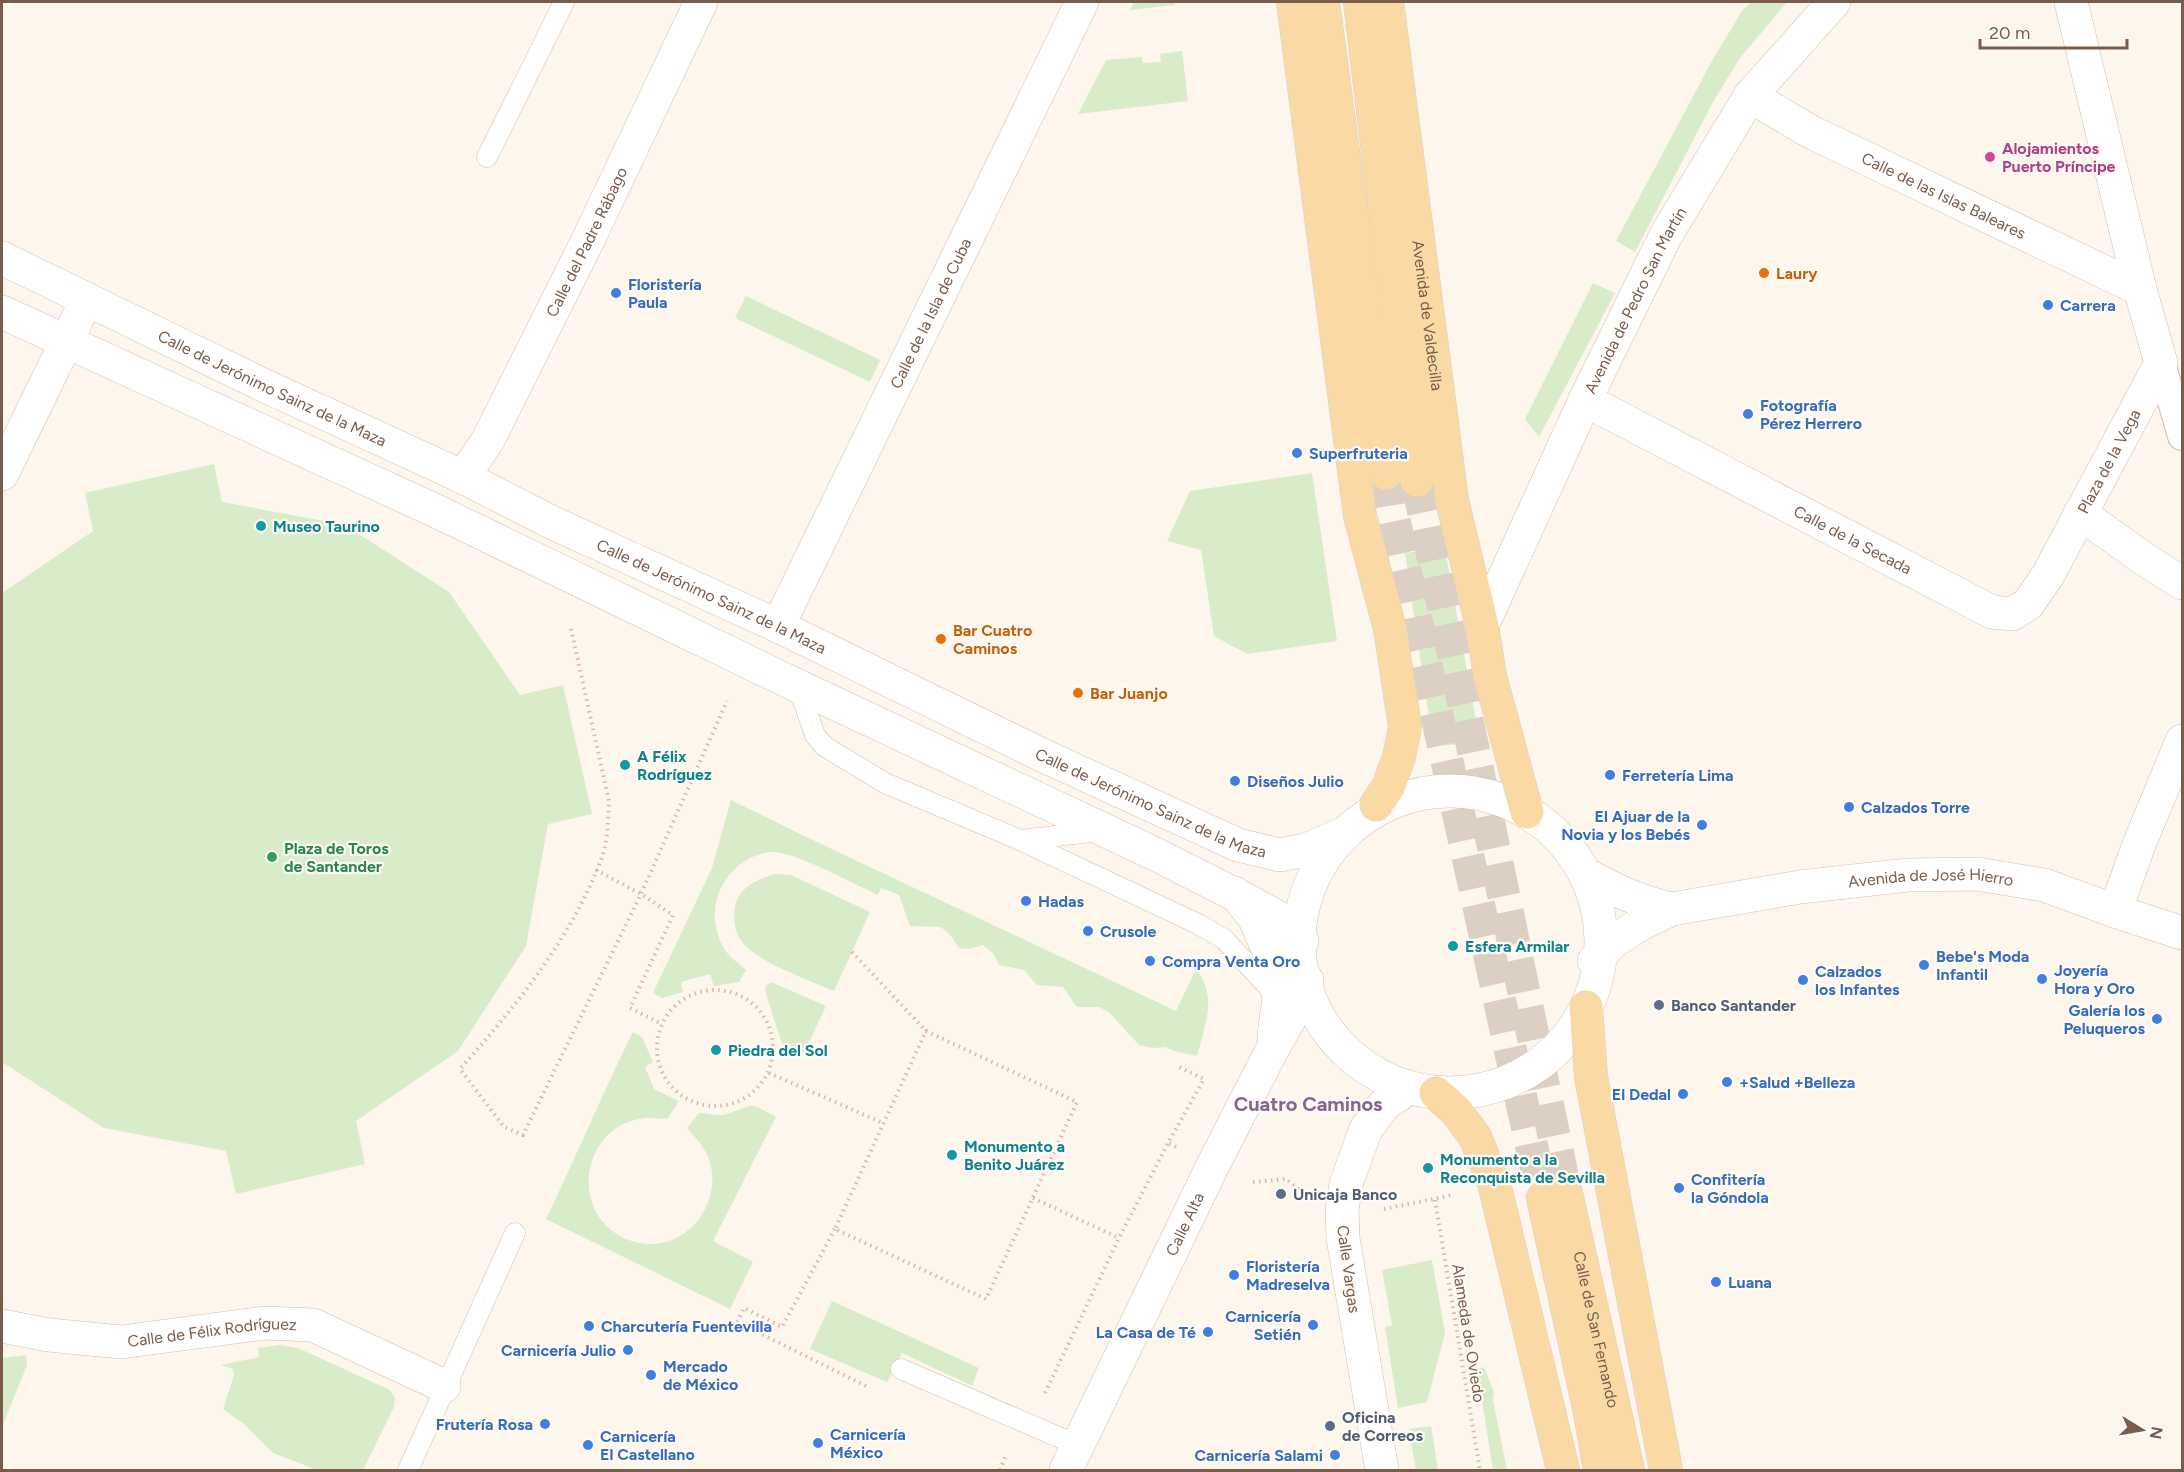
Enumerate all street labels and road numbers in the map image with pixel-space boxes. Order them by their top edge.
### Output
street label: Calle de las Islas Baleares [1858,149,2029,243]
street label: Calle del Padre Rábago [542,164,631,320]
street label: Avenida de Pedro San Martín [1581,204,1691,397]
street label: Calle de la Isla de Cuba [886,235,976,392]
street label: Avenida de Valdecilla [1408,239,1447,392]
street label: Calle de Jerónimo Sainz de la Maza [155,326,390,451]
street label: Plaza de la Vega [2074,406,2145,517]
street label: Calle de la Secada [1790,501,1915,578]
street label: Calle de Jerónimo Sainz de la Maza [594,535,829,658]
street label: Calle de Jerónimo Sainz de la Maza [1032,744,1268,861]
street label: Avenida de José Hierro [1847,865,2015,892]
street label: Calle Alta [1162,1190,1208,1259]
street label: Calle Vargas [1333,1224,1364,1314]
street label: Calle de San Fernando [1569,1249,1623,1410]
street label: Alameda de Oviedo [1448,1262,1489,1404]
street label: Calle de Félix Rodríguez [126,1314,297,1351]

